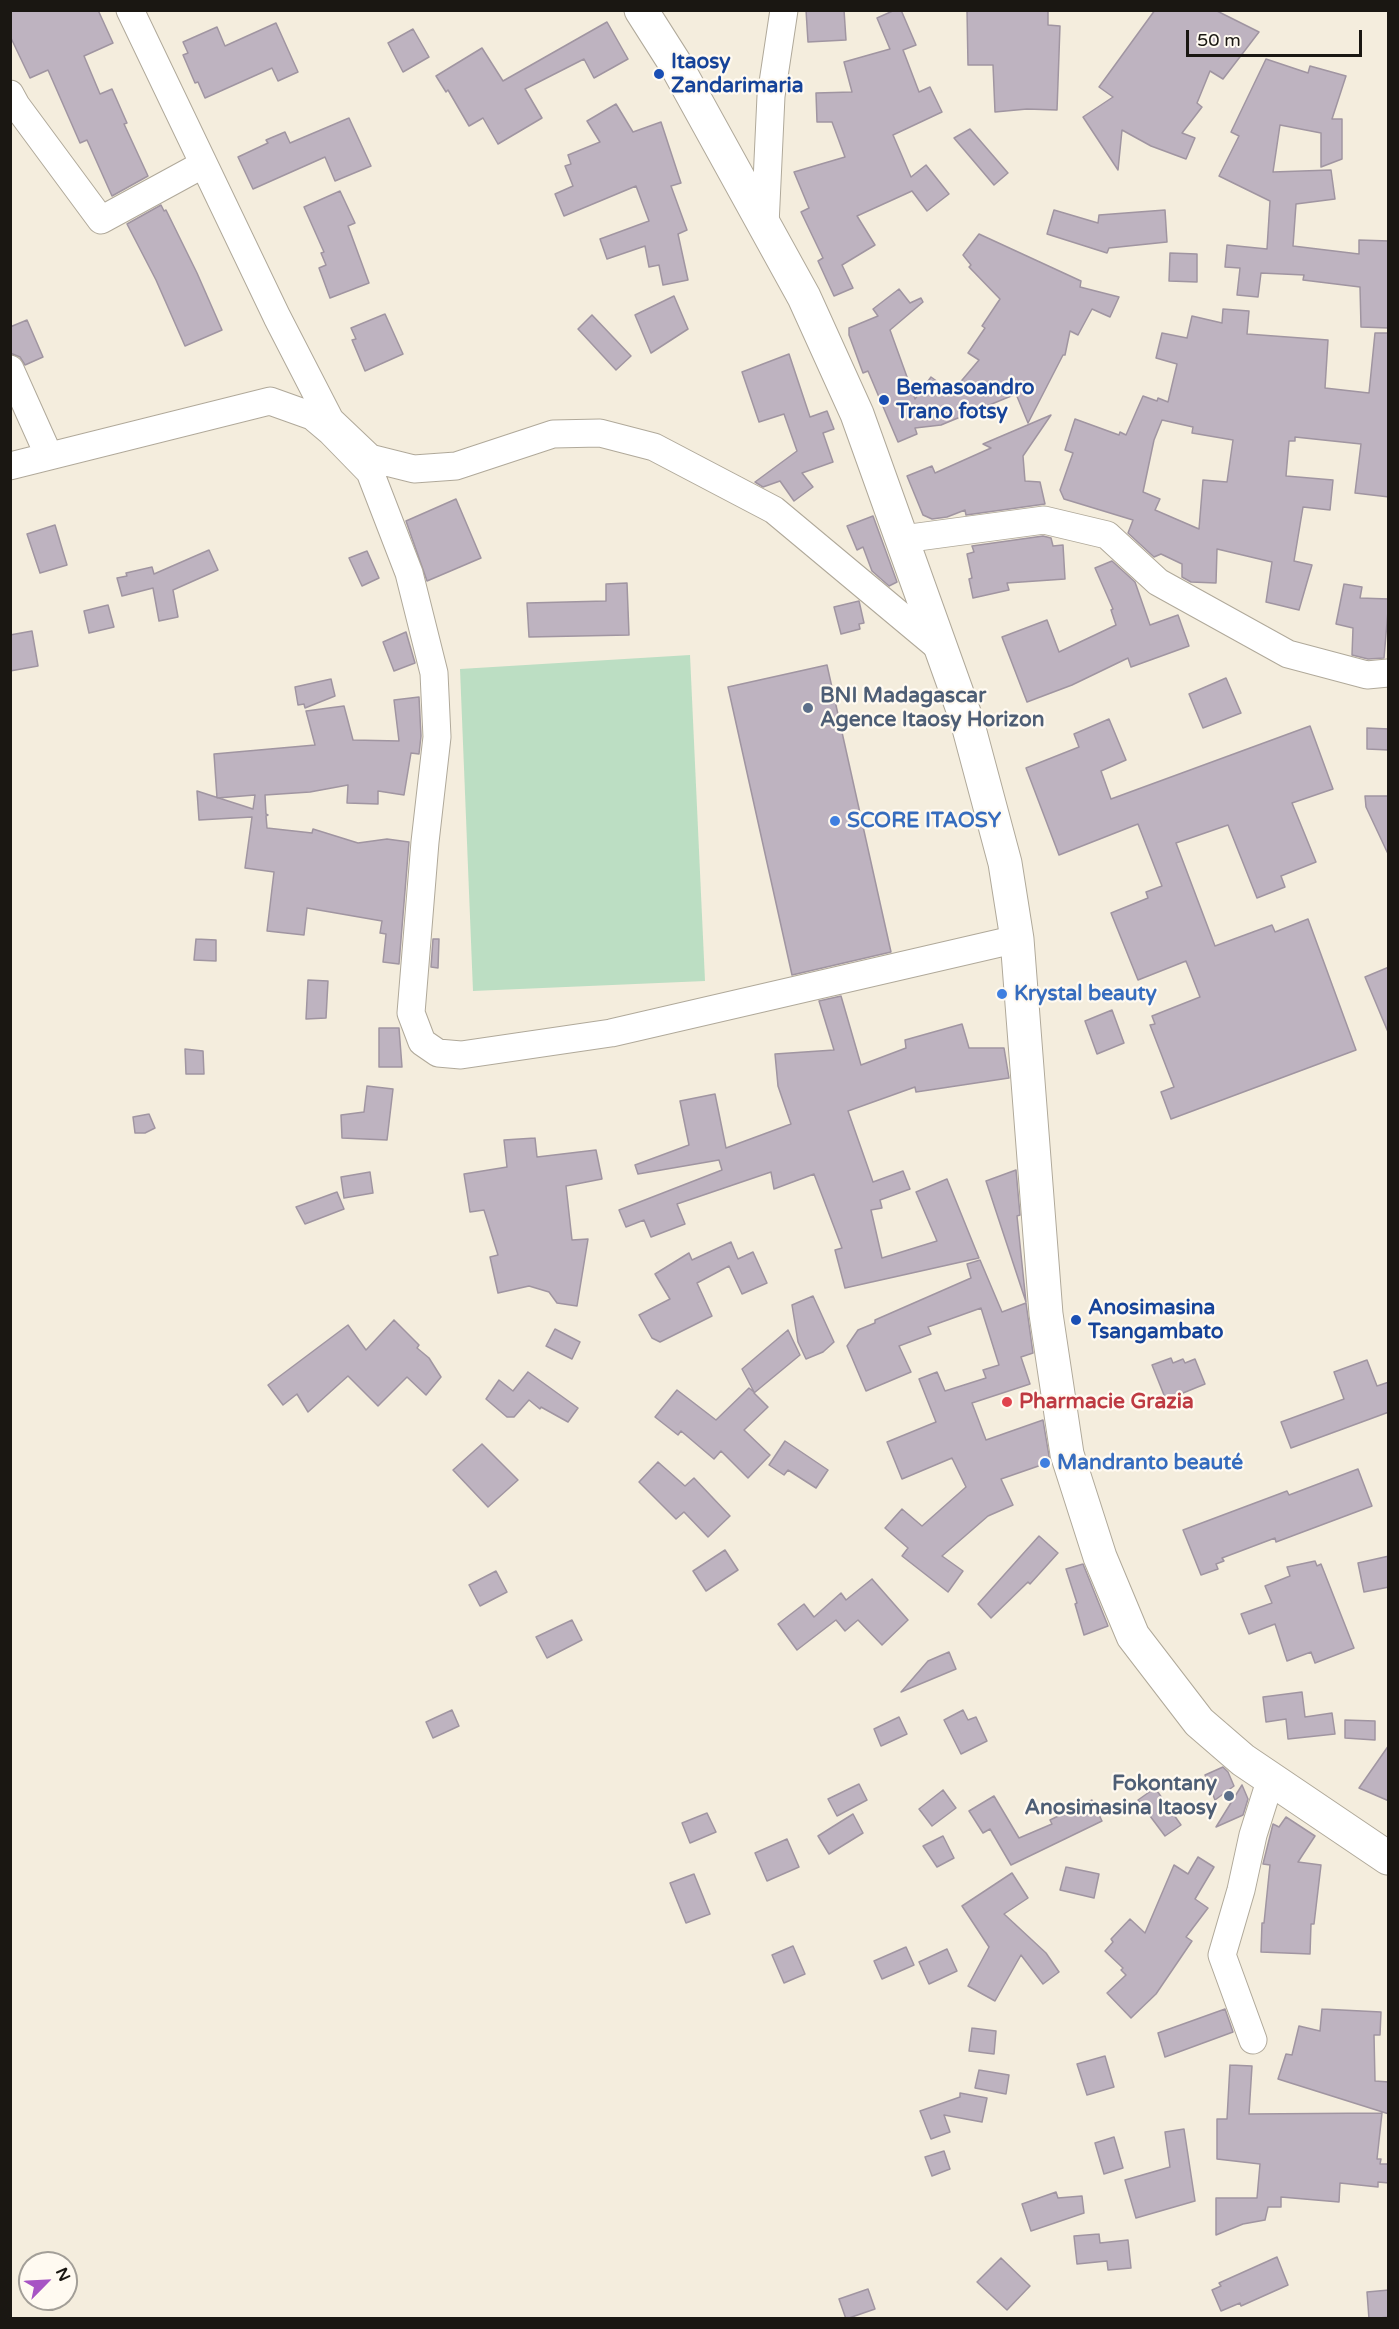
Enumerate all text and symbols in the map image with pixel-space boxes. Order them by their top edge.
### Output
scale bar [1189,18,1364,56]
text: 50 m [1197,29,1241,51]
place label: Itaosy Zandarimaria [671,49,803,99]
marker: Itaosy Zandarimaria [652,67,666,81]
place label: Bemasoandro Trano fotsy [896,375,1035,425]
marker: Bemasoandro Trano fotsy [877,393,891,407]
place label: BNI Madagascar Agence Itaosy Horizon [820,683,1044,733]
marker: BNI Madagascar Agence Itaosy Horizon [801,701,815,715]
place label: SCORE ITAOSY [847,808,1001,834]
marker: SCORE ITAOSY [828,814,842,828]
place label: Krystal beauty [1014,981,1157,1007]
marker: Krystal beauty [995,987,1009,1001]
place label: Anosimasina Tsangambato [1088,1295,1224,1345]
marker: Anosimasina Tsangambato [1069,1313,1083,1327]
place label: Pharmacie Grazia [1019,1389,1194,1415]
marker: Pharmacie Grazia [1000,1395,1014,1409]
place label: Mandranto beauté [1057,1450,1243,1476]
marker: Mandranto beauté [1038,1456,1052,1470]
place label: Fokontany Anosimasina Itaosy [1025,1771,1217,1821]
marker: Fokontany Anosimasina Itaosy [1222,1789,1236,1803]
north arrow [18,2251,78,2311]
text: N [51,2265,74,2284]

